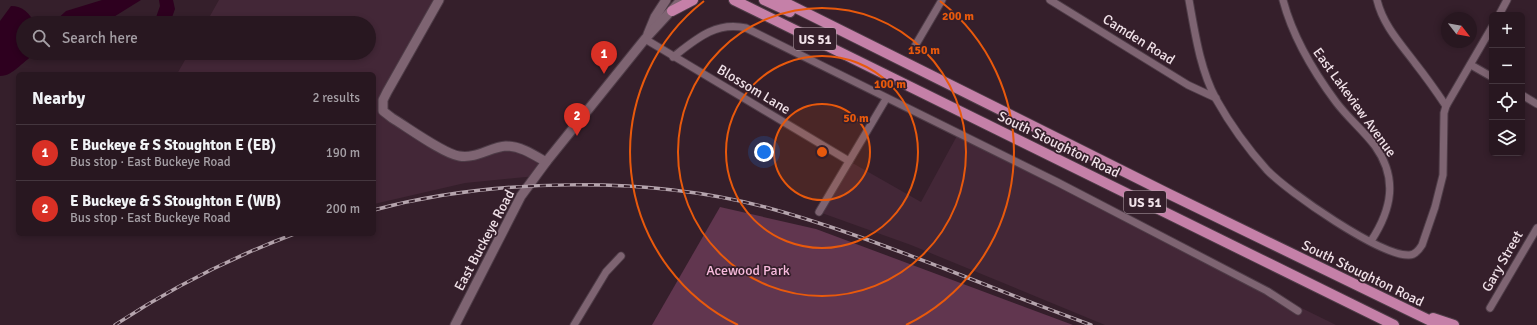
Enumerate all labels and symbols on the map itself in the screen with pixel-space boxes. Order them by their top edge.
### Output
text: 200 m [942,9,974,24]
street label: Camden Road [1100,11,1178,68]
north arrow [1441,12,1477,48]
road number: US 51 [794,28,836,50]
pin: 1 [591,41,617,74]
text: 150 m [908,43,940,58]
street label: East Lakeview Avenue [1309,44,1400,160]
street label: Blossom Lane [714,61,793,118]
text: 100 m [874,77,906,92]
pin: 2 [564,103,590,136]
street label: South Stoughton Road [995,108,1123,181]
text: 50 m [843,111,869,126]
your location [754,142,774,162]
centre of rings [815,145,829,159]
street label: East Buckeye Road [451,187,518,294]
road number: US 51 [1124,191,1166,213]
street label: Gary Street [1478,228,1527,295]
street label: South Stoughton Road [1299,237,1427,310]
park label: Acewood Park [706,262,790,279]

